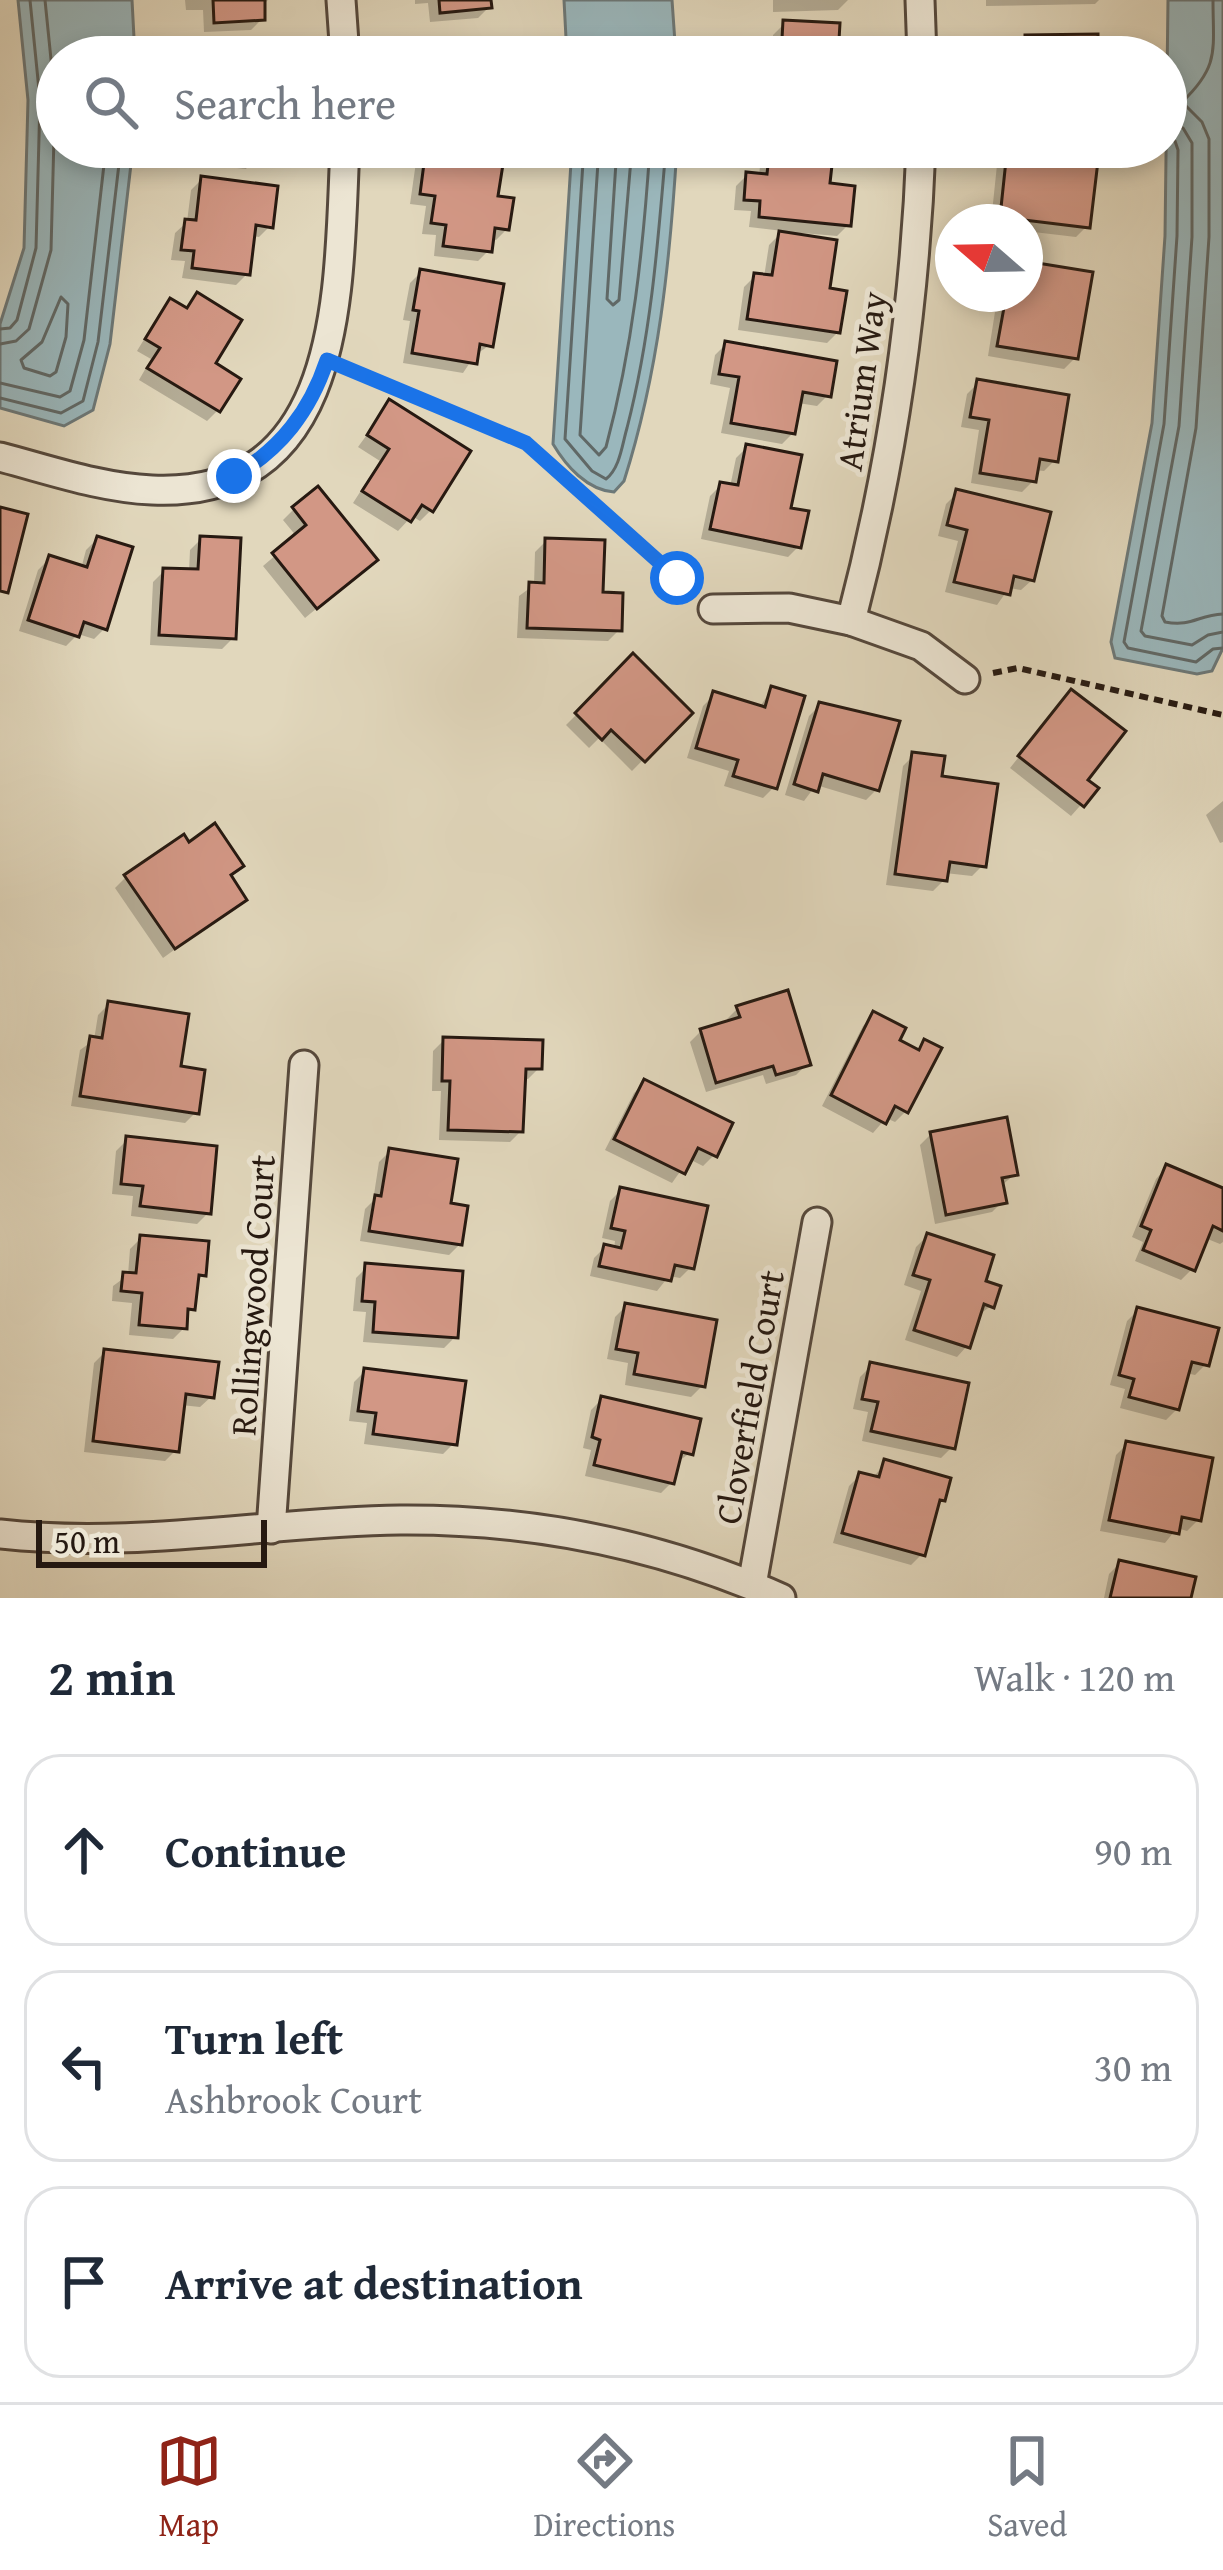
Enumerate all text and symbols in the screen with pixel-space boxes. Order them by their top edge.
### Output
search box [36,36,1187,168]
icon: search [78,69,144,135]
text: Search here [174,70,396,135]
north arrow [935,204,1043,312]
street label: Atrium Way [822,288,899,474]
route end [207,449,261,503]
route start [650,551,704,605]
street label: Rollingwood Court [215,1152,288,1437]
street label: Cloverfield Court [700,1266,797,1528]
scale bar [36,1514,267,1567]
text: 50 m [54,1517,120,1565]
text: 2 min [48,1639,175,1714]
text: Walk · 120 m [974,1648,1175,1705]
icon: ahead [51,1817,117,1883]
text: Continue [165,1818,346,1883]
text: 90 m [1094,1822,1172,1879]
text: Turn left [165,2005,343,2070]
icon: left [51,2033,117,2099]
text: 30 m [1094,2038,1172,2095]
text: Ashbrook Court [165,2070,422,2127]
icon: arrive [51,2249,117,2315]
text: Arrive at destination [165,2250,583,2315]
tab: Map [156,2428,222,2548]
tab: Directions [534,2428,675,2548]
tab: Saved [987,2428,1067,2548]

